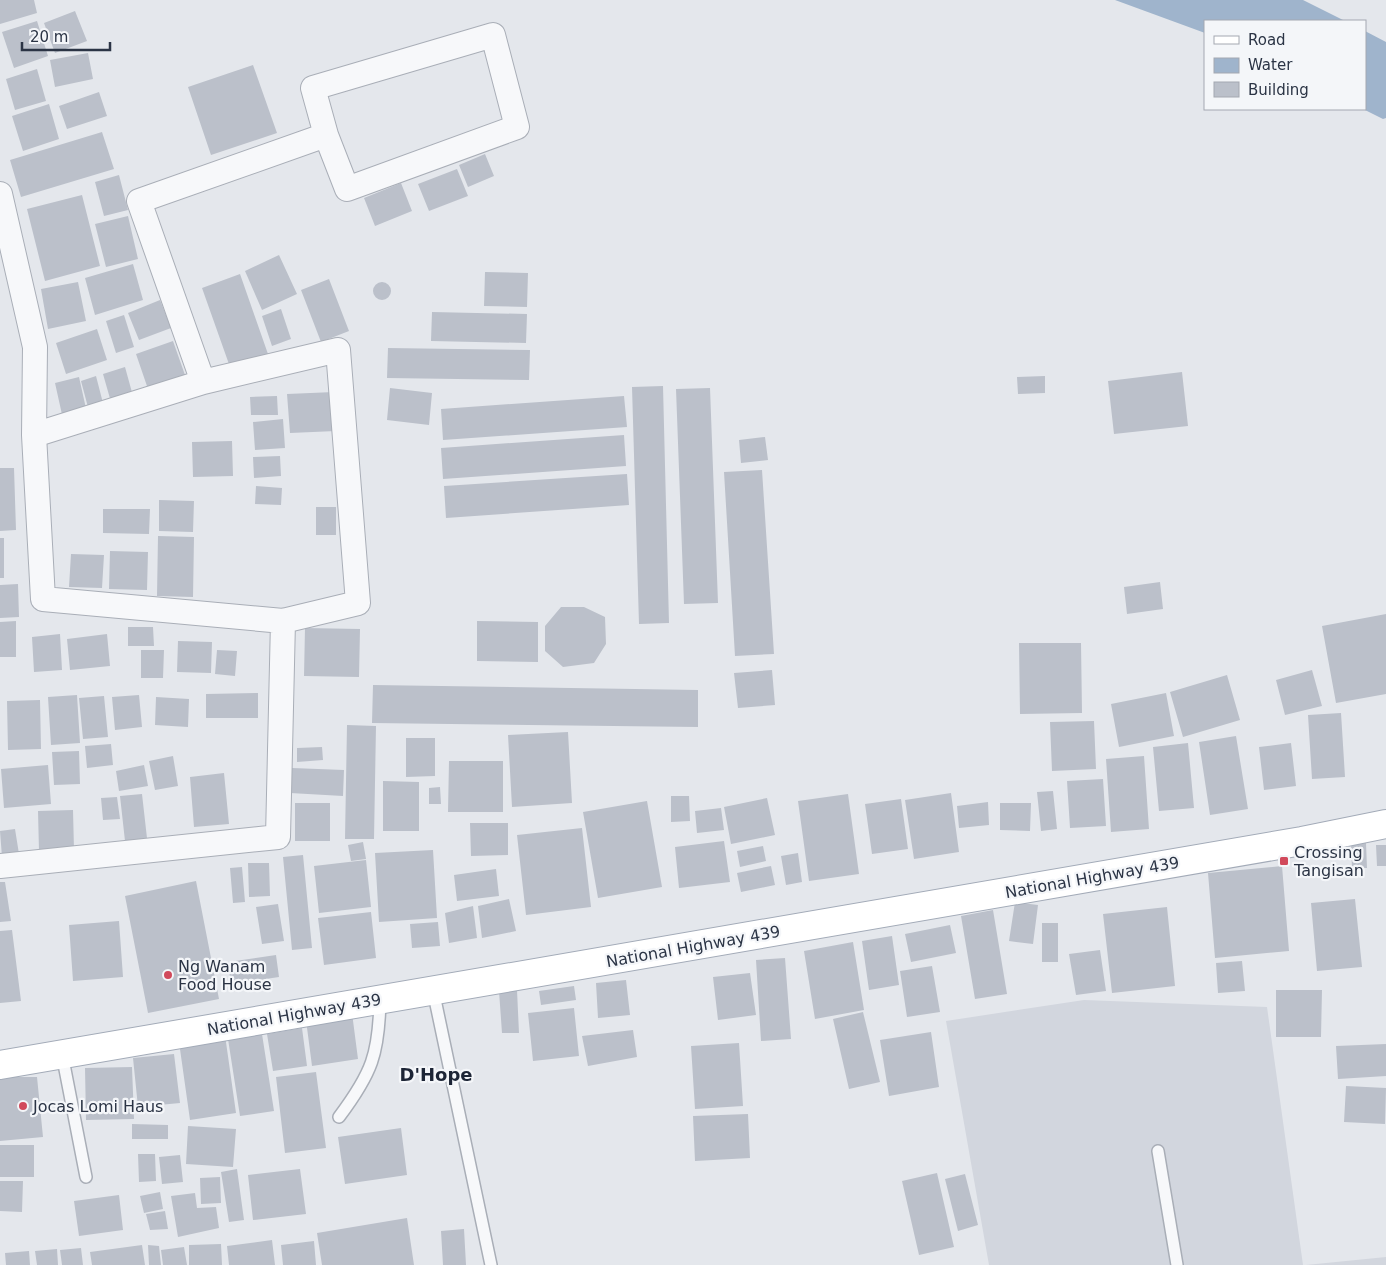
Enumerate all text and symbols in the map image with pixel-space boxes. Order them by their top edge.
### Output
scale bar [22,20,110,52]
legend [1204,20,1366,110]
text: 20 m [30,28,68,46]
text: Road [1248,31,1286,49]
text: Water [1248,56,1293,74]
text: Building [1248,81,1309,99]
place label: Crossing Tangisan [1293,843,1364,880]
street label: National Highway 439 [1004,853,1181,902]
marker: Crossing Tangisan [1278,855,1290,867]
street label: National Highway 439 [605,922,782,971]
place label: Ng Wanam Food House [178,957,272,994]
marker: Ng Wanam Food House [162,969,174,981]
street label: National Highway 439 [206,990,383,1039]
district label: D'Hope [400,1064,472,1085]
place label: Jocas Lomi Haus [32,1097,163,1116]
marker: Jocas Lomi Haus [17,1100,29,1112]

